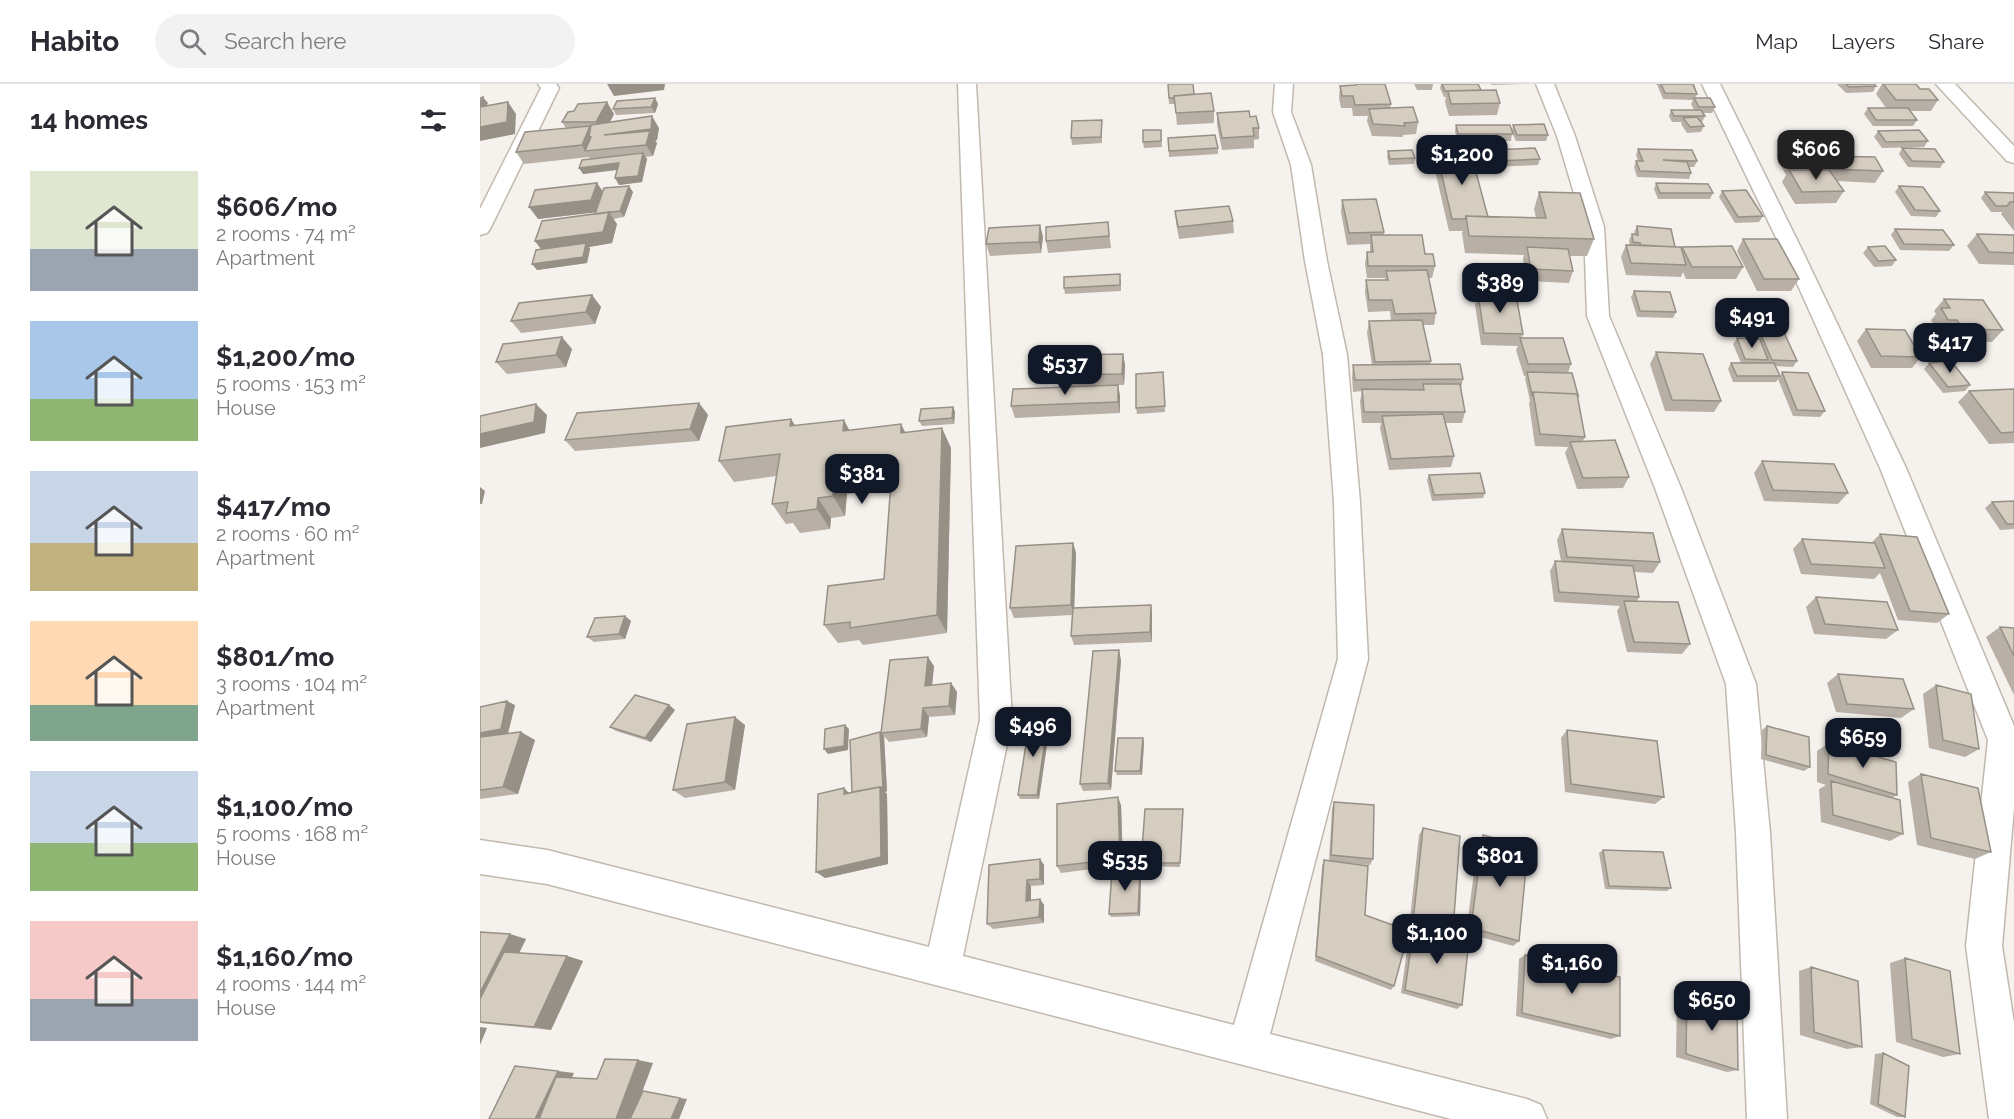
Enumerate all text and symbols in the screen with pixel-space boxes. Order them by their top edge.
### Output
search box [155,14,575,68]
text: Habito [30,25,119,58]
icon: search [176,25,209,58]
text: Search here [224,28,346,54]
text: Map [1755,29,1798,54]
text: Layers [1831,29,1895,54]
text: Share [1928,29,1984,54]
icon: filters [417,104,450,137]
text: 14 homes [30,105,148,135]
pin: $606 [1780,130,1852,181]
pin: $1,200 [1413,135,1511,186]
text: $606 [1791,137,1841,161]
text: $1,200 [1430,142,1494,166]
text: $606/mo [216,192,337,222]
icon: home [78,195,150,267]
text: 2 rooms · 74 m² [216,222,356,246]
text: Apartment [216,246,315,270]
pin: $389 [1464,263,1536,314]
text: $389 [1476,270,1524,294]
pin: $491 [1716,298,1788,349]
text: $491 [1729,305,1775,329]
pin: $417 [1914,323,1986,374]
text: $417 [1927,330,1973,354]
text: $1,200/mo [216,342,355,372]
icon: home [78,345,150,417]
pin: $537 [1029,345,1101,396]
text: $537 [1042,352,1088,376]
text: 5 rooms · 153 m² [216,372,366,396]
text: House [216,396,276,420]
pin: $381 [826,454,898,505]
text: $381 [839,461,885,485]
text: $417/mo [216,492,331,522]
icon: home [78,495,150,567]
text: 2 rooms · 60 m² [216,522,360,546]
text: Apartment [216,546,315,570]
text: $801/mo [216,642,334,672]
icon: home [78,645,150,717]
text: 3 rooms · 104 m² [216,672,367,696]
text: Apartment [216,696,315,720]
pin: $496 [997,707,1069,758]
text: $496 [1009,714,1057,738]
pin: $659 [1827,718,1899,769]
text: $659 [1839,725,1887,749]
text: $1,100/mo [216,792,353,822]
icon: home [78,795,150,867]
text: 5 rooms · 168 m² [216,822,368,846]
pin: $801 [1464,837,1536,888]
pin: $535 [1089,841,1161,892]
text: $801 [1477,844,1523,868]
text: House [216,846,276,870]
text: $535 [1102,848,1148,872]
pin: $1,100 [1388,914,1486,965]
text: $1,100 [1406,921,1468,945]
text: $1,160/mo [216,942,353,972]
pin: $1,160 [1523,944,1621,995]
icon: home [78,945,150,1017]
text: $1,160 [1541,951,1603,975]
text: 4 rooms · 144 m² [216,972,366,996]
pin: $650 [1676,981,1748,1032]
text: $650 [1688,988,1736,1012]
text: House [216,996,276,1020]

